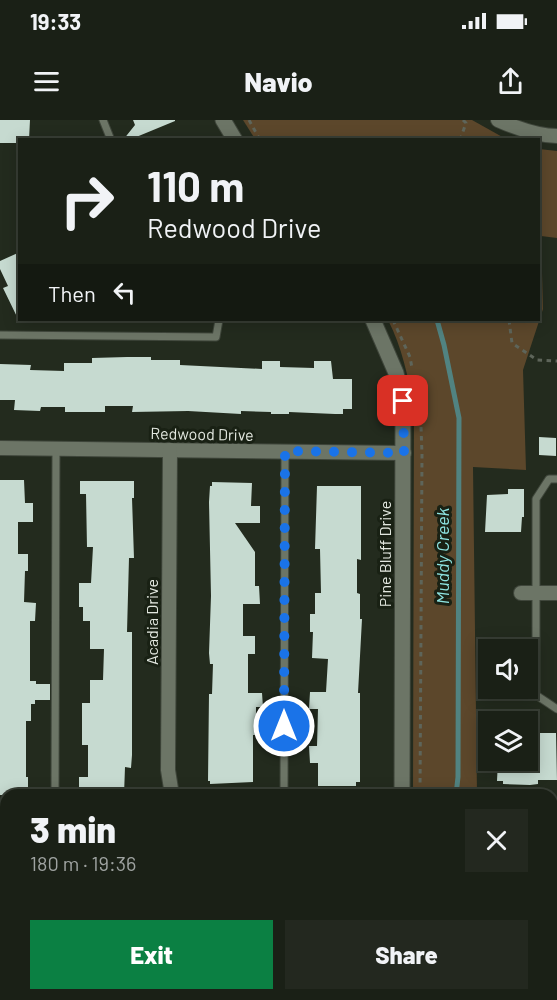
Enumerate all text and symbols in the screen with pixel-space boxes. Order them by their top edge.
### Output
text: 19:33 [30,8,81,34]
icon: menu [30,65,63,98]
text: Navio [244,65,313,97]
icon: share [494,65,527,98]
text: 110 m [147,160,244,210]
icon: right [48,162,126,240]
text: Redwood Drive [147,211,321,243]
icon: left [108,276,141,309]
text: Then [48,280,96,306]
pin [377,375,428,426]
icon: arrive [386,384,419,417]
street label: Redwood Drive [150,423,254,444]
street label: Pine Bluff Drive [375,501,394,607]
water label: Muddy Creek [431,507,453,604]
street label: Acadia Drive [142,579,161,665]
map controls [478,639,538,771]
button: sound [478,639,538,699]
position arrow [252,694,316,758]
button: layers [478,711,538,771]
text: 3 min [30,807,116,850]
button: close [465,809,528,872]
text: 180 m · 19:36 [30,851,136,875]
button: Exit [30,920,273,989]
button: Share [285,920,528,989]

